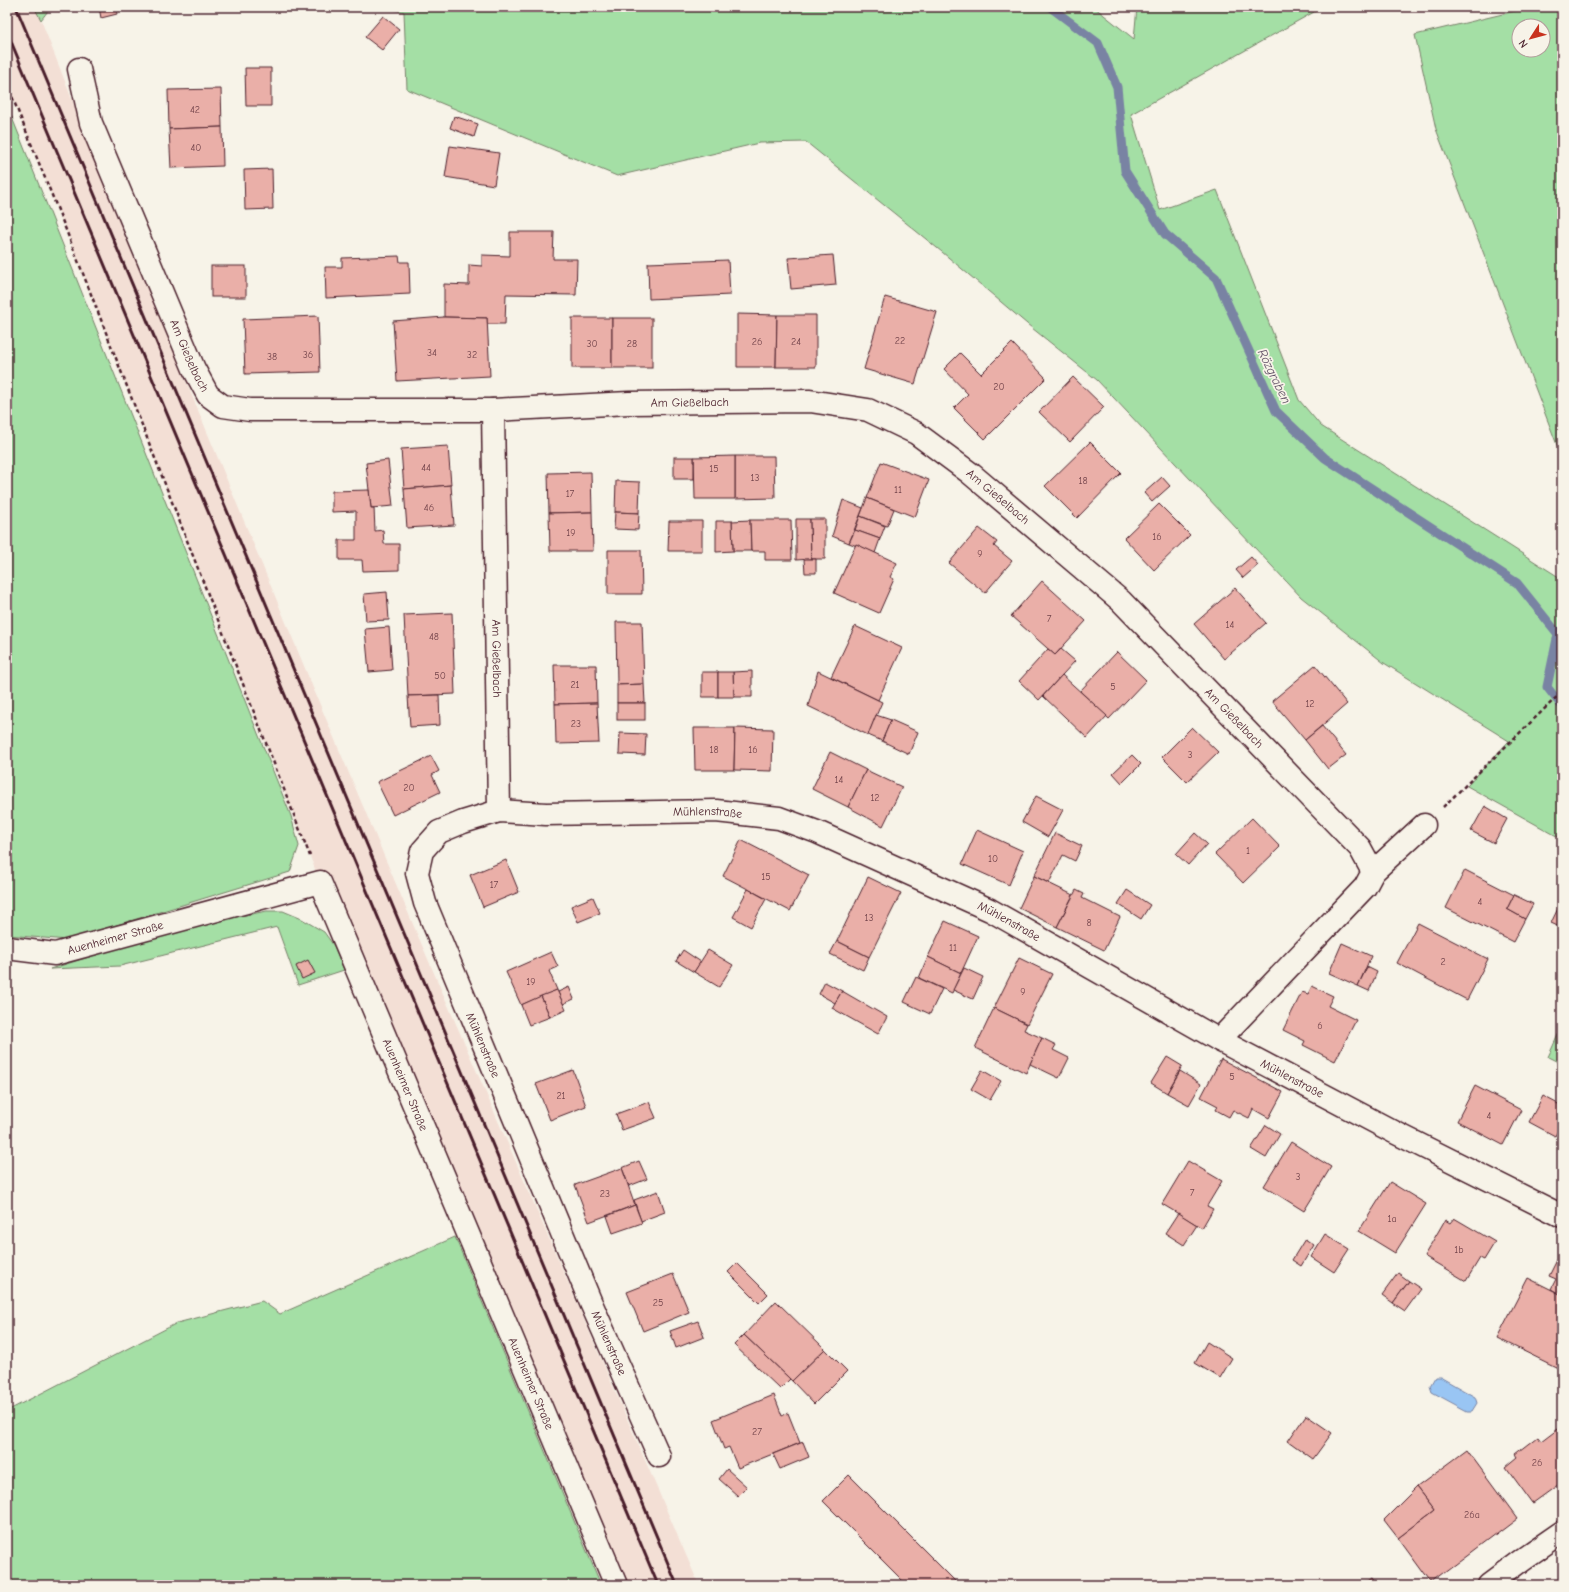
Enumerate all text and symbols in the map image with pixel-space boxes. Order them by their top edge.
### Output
north arrow [1511,18,1551,58]
text: N [1516,37,1531,50]
house number: 42 [190,104,200,116]
house number: 40 [191,142,201,154]
street label: Am Gießelbach [167,317,212,394]
house number: 22 [895,335,905,347]
house number: 26 [752,336,762,348]
house number: 24 [791,336,801,348]
house number: 30 [586,338,598,350]
house number: 28 [627,338,637,350]
water label: Rözgraben [1255,346,1294,406]
house number: 34 [427,347,437,359]
house number: 36 [303,349,313,361]
house number: 32 [467,349,477,361]
house number: 38 [267,351,277,363]
house number: 20 [993,381,1005,393]
street label: Am Gießelbach [651,395,729,410]
house number: 44 [421,462,431,474]
house number: 15 [709,463,719,475]
street label: Am Gießelbach [964,466,1032,527]
house number: 13 [750,472,760,484]
house number: 18 [1078,475,1088,487]
house number: 11 [894,484,902,496]
house number: 17 [566,488,575,500]
house number: 46 [424,502,434,514]
house number: 19 [566,527,576,539]
house number: 16 [1152,531,1162,543]
house number: 9 [977,548,983,560]
house number: 7 [1047,613,1052,625]
street label: Am Gießelbach [489,619,504,698]
house number: 14 [1226,619,1235,631]
house number: 48 [429,631,439,643]
house number: 50 [434,670,446,682]
house number: 21 [570,679,580,691]
house number: 5 [1110,681,1116,693]
street label: Am Gießelbach [1202,685,1266,751]
house number: 12 [1305,698,1315,710]
house number: 23 [571,718,581,730]
house number: 18 [709,744,719,756]
house number: 16 [748,744,758,756]
house number: 3 [1187,749,1193,761]
house number: 14 [835,774,844,786]
house number: 20 [403,782,415,794]
house number: 12 [870,792,880,804]
street label: Mühlenstraße [673,804,743,821]
house number: 1 [1246,845,1250,857]
house number: 10 [988,853,998,865]
house number: 15 [761,871,771,883]
house number: 17 [490,879,499,891]
house number: 4 [1478,896,1483,908]
street label: Mühlenstraße [975,898,1043,944]
house number: 13 [864,912,874,924]
house number: 8 [1086,917,1092,929]
street label: Auenheimer Straße [66,918,165,957]
house number: 11 [949,942,957,954]
house number: 2 [1440,956,1446,968]
house number: 19 [526,976,536,988]
house number: 9 [1020,986,1026,998]
street label: Mühlenstraße [463,1010,503,1080]
house number: 6 [1317,1020,1323,1032]
street label: Auenheimer Straße [380,1037,431,1133]
street label: Mühlenstraße [1258,1056,1326,1101]
house number: 5 [1229,1071,1235,1083]
house number: 21 [556,1090,566,1102]
house number: 4 [1487,1110,1492,1122]
house number: 3 [1295,1171,1301,1183]
house number: 7 [1190,1187,1195,1199]
house number: 23 [600,1188,610,1200]
house number: 1a [1387,1213,1397,1225]
house number: 1b [1454,1244,1464,1256]
house number: 25 [653,1297,663,1309]
street label: Mühlenstraße [588,1308,630,1378]
street label: Auenheimer Straße [505,1335,557,1432]
house number: 27 [752,1426,762,1438]
house number: 26 [1532,1457,1542,1469]
house number: 26a [1464,1509,1480,1521]

